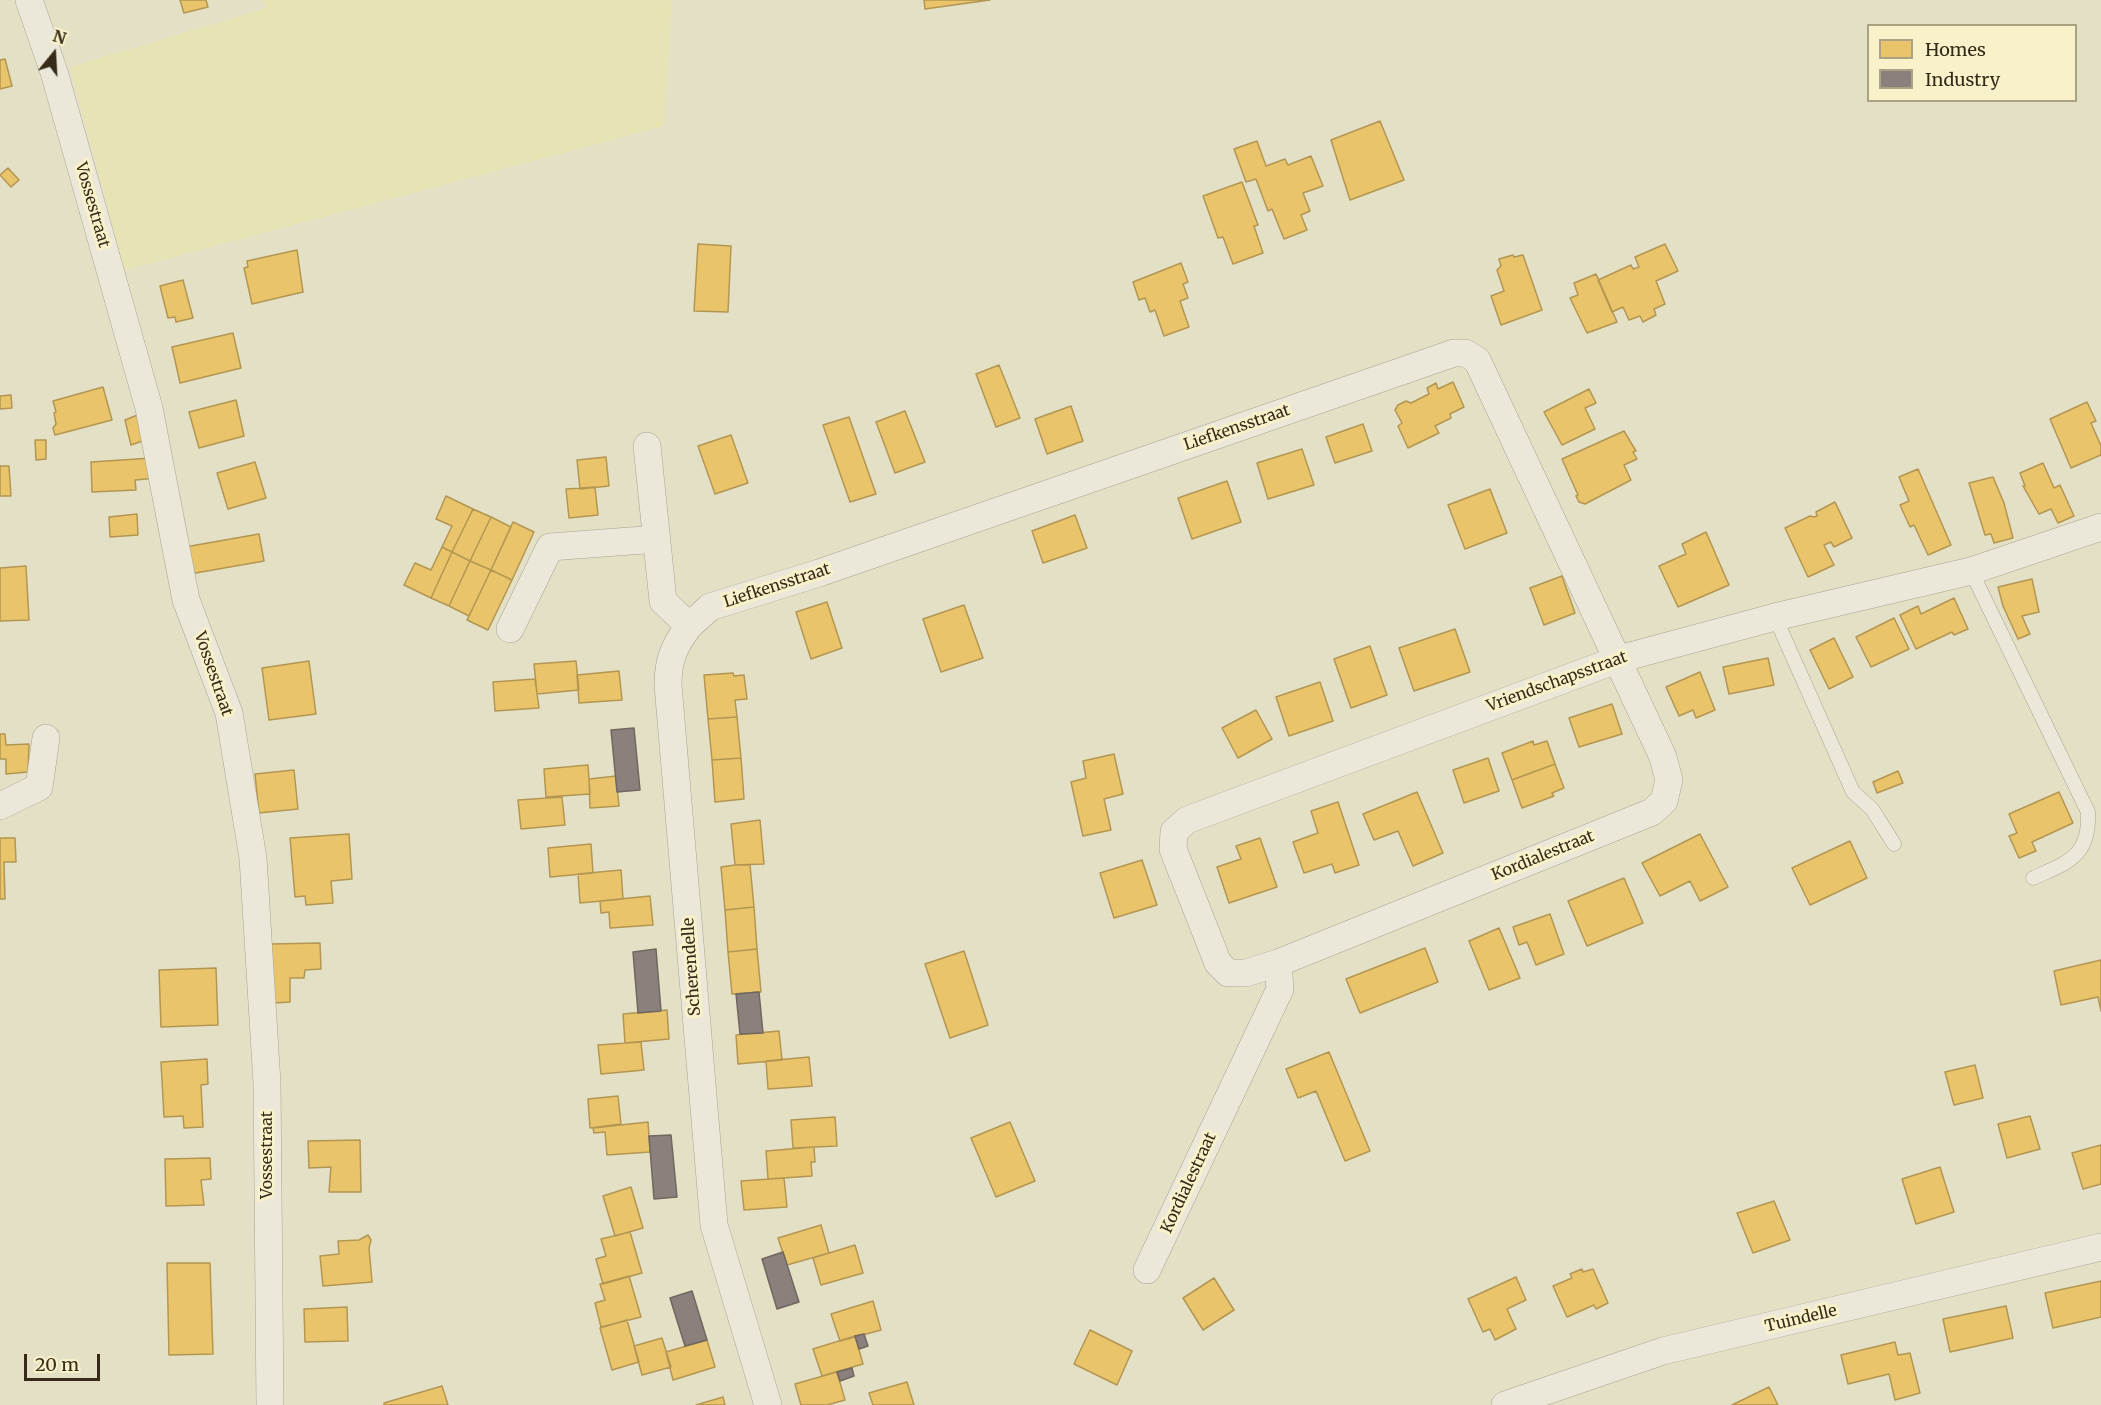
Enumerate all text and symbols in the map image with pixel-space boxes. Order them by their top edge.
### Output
north arrow [24,24,84,84]
legend [1867,24,2077,102]
text: N [50,25,69,48]
text: Homes [1925,38,1986,61]
text: Industry [1925,68,2000,91]
street label: Vossestraat [71,160,113,250]
street label: Liefkensstraat [1181,401,1293,455]
street label: Liefkensstraat [721,560,833,612]
street label: Vossestraat [190,629,236,719]
street label: Vriendschapsstraat [1484,648,1630,716]
street label: Kordialestraat [1489,827,1597,885]
street label: Scherendelle [679,917,705,1017]
street label: Vossestraat [257,1111,277,1199]
street label: Kordialestraat [1157,1130,1221,1236]
street label: Tuindelle [1763,1301,1839,1337]
scale bar [27,1342,104,1380]
text: 20 m [35,1353,79,1376]

